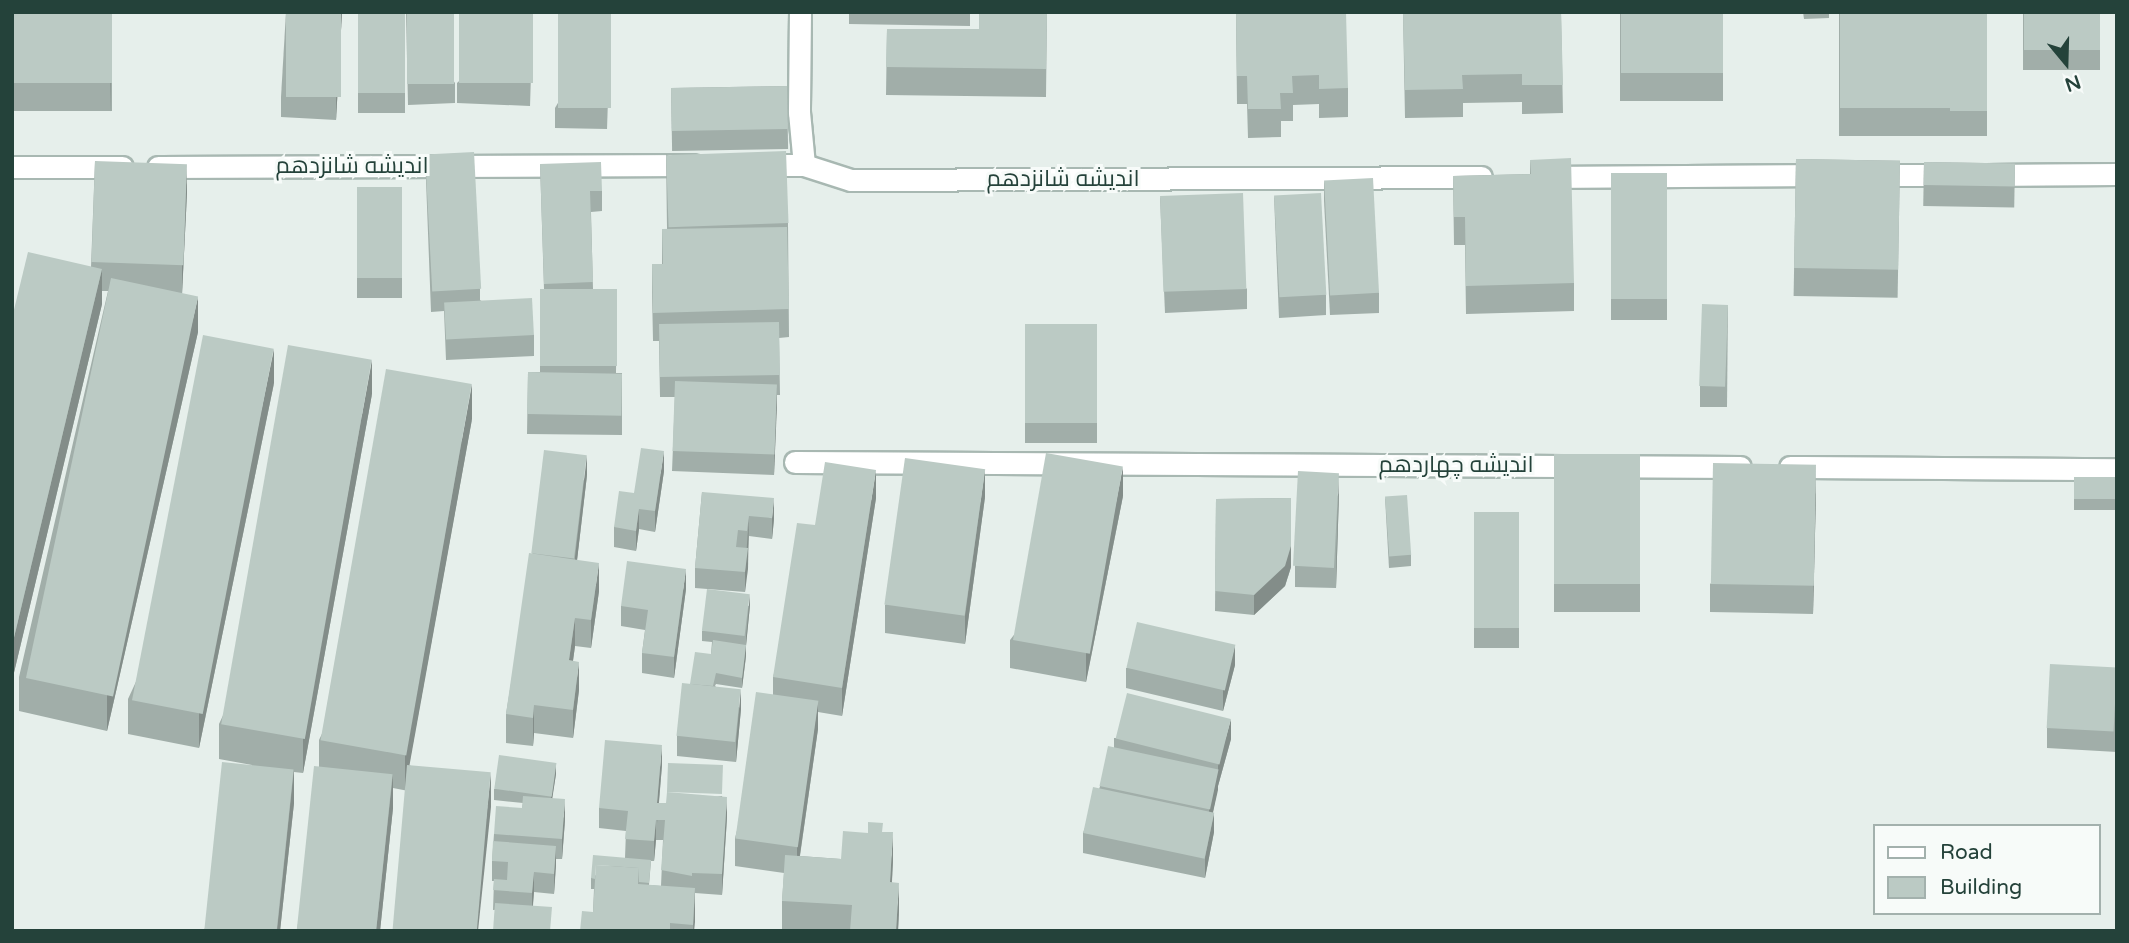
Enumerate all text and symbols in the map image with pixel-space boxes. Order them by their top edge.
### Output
north arrow [2031,28,2101,98]
text: N [2062,70,2084,96]
street label: اندیشه شانزدهم [275,152,429,180]
street label: اندیشه شانزدهم [986,165,1140,193]
street label: اندیشه چهاردهم [1378,451,1534,479]
legend [1874,824,2101,915]
text: Road [1940,840,1993,865]
text: Building [1940,875,2022,900]

